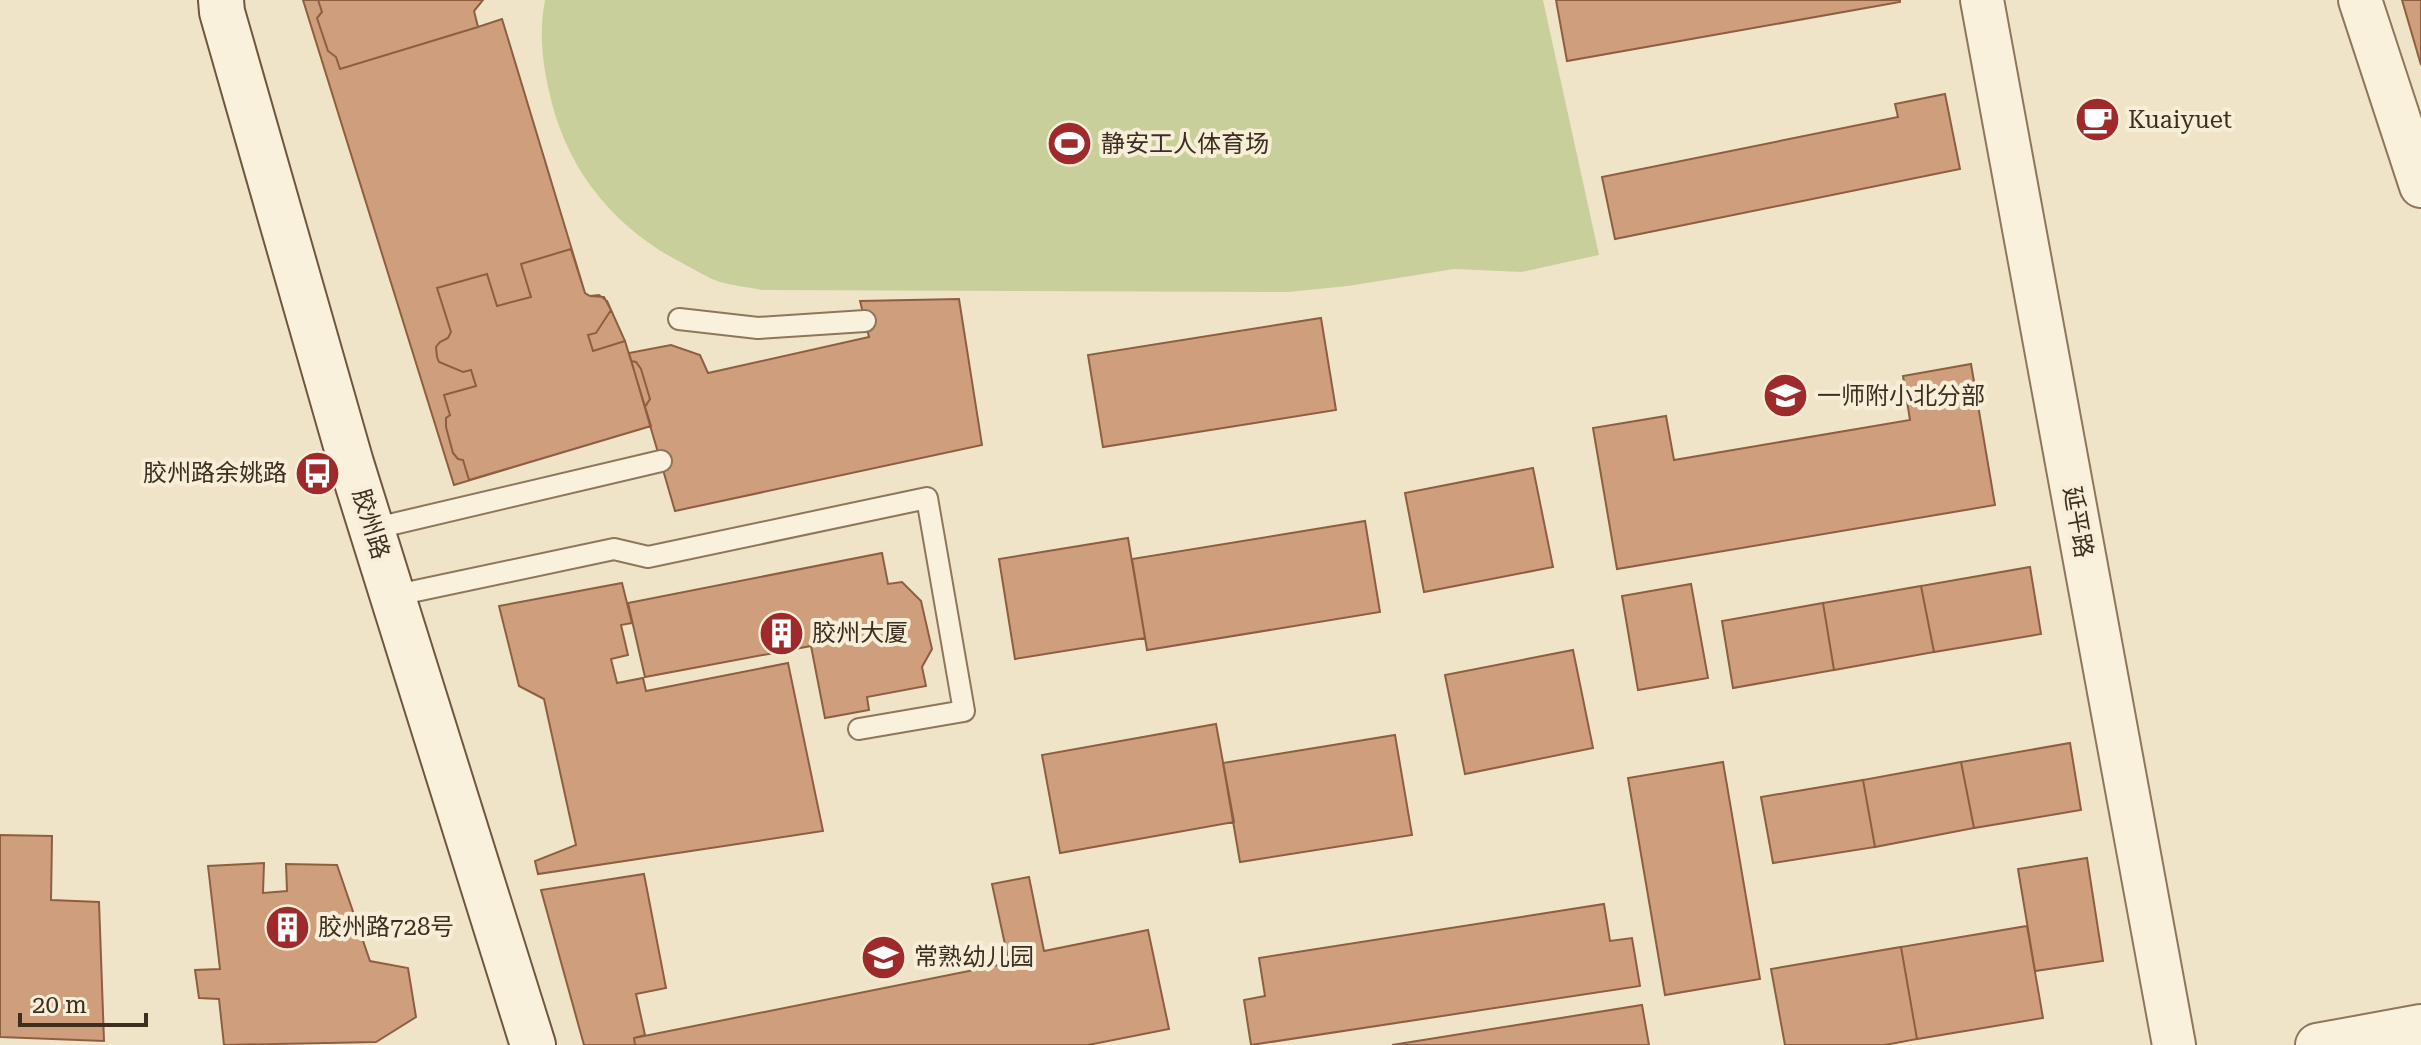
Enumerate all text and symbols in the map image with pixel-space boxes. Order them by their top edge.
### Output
cafe icon: Kuaiyuet [2073,96,2121,144]
place label: Kuaiyuet [2128,106,2232,134]
sports icon: 静安工人体育场 [1046,120,1094,168]
place label: 静安工人体育场 [1101,130,1269,158]
school or university icon: 一师附小北分部 [1762,372,1810,420]
place label: 一师附小北分部 [1817,382,1985,410]
bus stop icon: 胶州路余姚路 [294,449,342,497]
place label: 胶州路余姚路 [143,459,287,487]
street label: 延平路 [2058,484,2098,560]
street label: 胶州路 [347,485,395,563]
building icon: 胶州大厦 [757,609,805,657]
place label: 胶州大厦 [812,619,908,647]
building icon: 胶州路728号 [263,903,311,951]
place label: 胶州路728号 [318,913,454,941]
school or university icon: 常熟幼儿园 [859,933,907,981]
place label: 常熟幼儿园 [914,943,1034,971]
scale bar [20,977,146,1027]
text: 20 m [32,991,87,1019]

